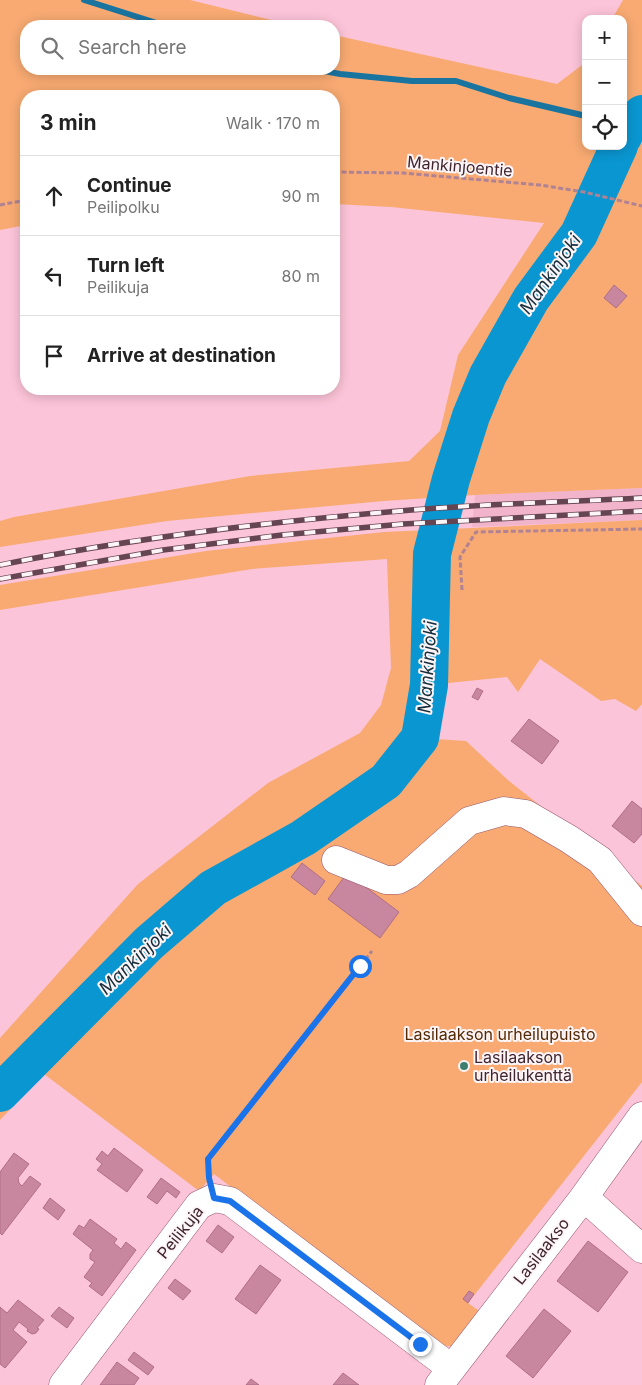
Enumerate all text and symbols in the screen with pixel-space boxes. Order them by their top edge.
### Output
map controls [582,15,627,150]
button: + [582,15,627,60]
search box [20,20,340,75]
icon: search [38,34,66,62]
text: Search here [78,36,187,59]
button: − [582,60,627,105]
button: locate [582,105,627,150]
text: 3 min [40,110,96,135]
text: Walk · 170 m [226,113,320,133]
street label: Mankinjoentie [406,151,514,181]
text: Continue [87,174,172,197]
icon: ahead [40,182,68,210]
text: 90 m [281,186,320,206]
text: Peilipolku [87,197,160,217]
water label: Mankinjoki [515,230,585,318]
text: Turn left [87,254,165,277]
icon: left [40,262,68,290]
text: 80 m [281,266,320,286]
text: Peilikuja [87,277,149,297]
icon: arrive [40,342,68,370]
text: Arrive at destination [87,344,276,367]
water label: Mankinjoki [413,620,441,714]
water label: Mankinjoki [95,919,176,999]
route start [349,955,372,978]
park label: Lasilaakson urheilupuisto [405,1024,595,1044]
place label: Lasilaakson urheilukenttä [474,1047,572,1085]
marker: Lasilaakson urheilukenttä [458,1060,470,1072]
street label: Peilikuja [153,1202,207,1262]
street label: Lasilaakso [509,1214,573,1288]
route end [409,1333,432,1356]

